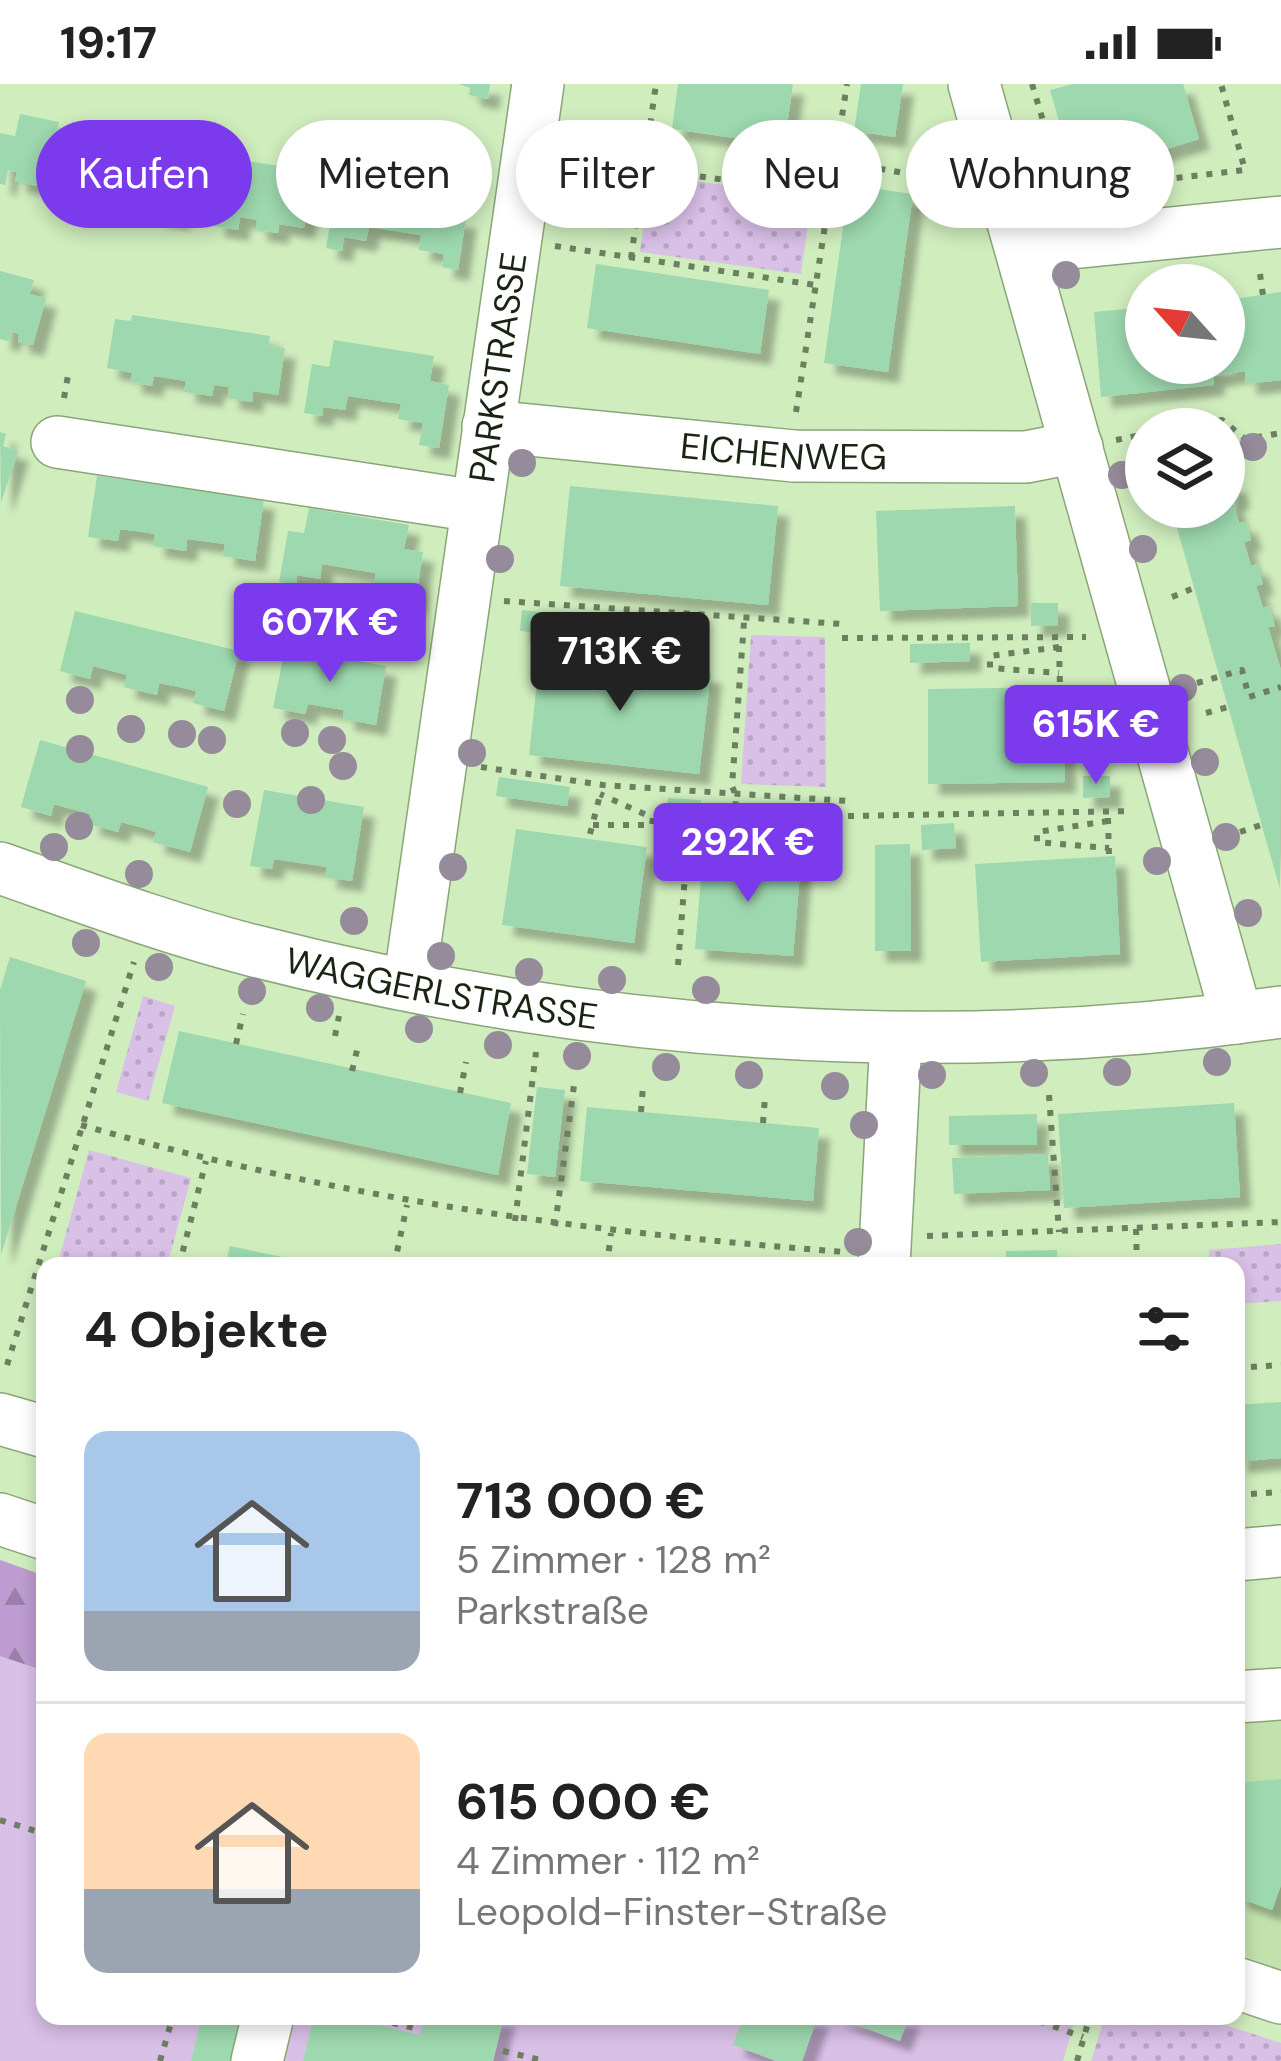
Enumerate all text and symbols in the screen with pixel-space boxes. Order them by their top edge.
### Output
text: 19:17 [60,13,157,72]
chip: Kaufen [36,120,252,228]
chip: Mieten [276,120,492,228]
chip: Filter [516,120,698,228]
chip: Neu [722,120,882,228]
chip: Wohnung [906,120,1174,228]
street label: PARKSTRASSE [458,249,538,486]
north arrow [1125,264,1245,384]
map controls [1125,264,1245,528]
button: layers [1125,408,1245,528]
street label: EICHENWEG [678,422,887,481]
pin: 607K € [232,583,428,685]
text: 607K € [261,596,399,647]
pin: 713K € [522,612,718,714]
text: 713K € [558,625,682,676]
pin: 615K € [998,685,1194,787]
text: 615K € [1032,698,1160,749]
pin: 292K € [650,803,846,905]
text: 292K € [681,816,815,867]
street label: WAGGERLSTRASSE [281,937,601,1040]
text: 4 Objekte [84,1296,329,1363]
icon: filters [1131,1296,1197,1362]
text: 713 000 € [456,1467,706,1534]
icon: home [180,1479,324,1623]
text: 5 Zimmer · 128 m² [456,1534,771,1585]
text: Parkstraße [456,1585,649,1636]
text: 615 000 € [456,1768,711,1835]
icon: home [180,1781,324,1925]
text: 4 Zimmer · 112 m² [456,1835,760,1886]
text: Leopold-Finster-Straße [456,1886,888,1937]

